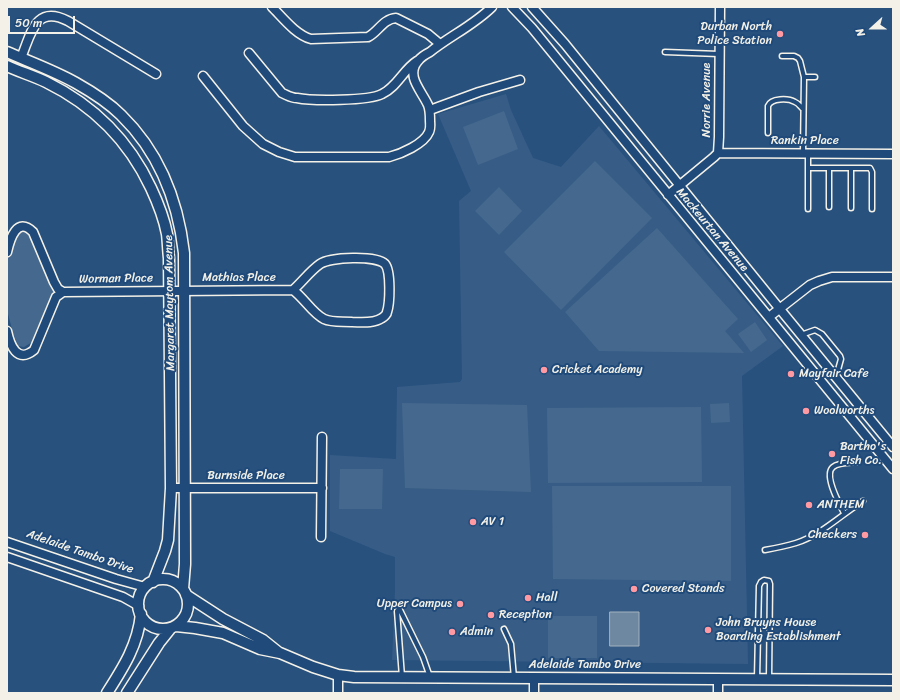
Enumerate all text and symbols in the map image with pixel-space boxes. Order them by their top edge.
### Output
scale bar [10,8,77,34]
north arrow [852,8,892,48]
text: 50 m [15,12,42,34]
place label: Durban North Police Station [697,20,772,48]
text: N [850,26,871,39]
marker: Durban North Police Station [775,29,785,39]
street label: Norrie Avenue [700,63,714,137]
street label: Rankin Place [771,134,839,148]
street label: Mackeurtan Avenue [673,185,751,275]
street label: Margaret Maytom Avenue [162,235,178,371]
street label: Worman Place [79,271,153,287]
street label: Mathias Place [202,271,276,285]
place label: Cricket Academy [552,363,642,377]
marker: Cricket Academy [539,365,549,375]
place label: Mayfair Cafe [799,367,869,381]
marker: Mayfair Cafe [786,369,796,379]
place label: Woolworths [814,404,874,418]
marker: Woolworths [801,406,811,416]
place label: Bartho's Fish Co. [840,440,886,468]
marker: Bartho's Fish Co. [827,449,837,459]
street label: Burnside Place [207,469,285,483]
place label: ANTHEM [817,498,865,512]
marker: ANTHEM [804,500,814,510]
place label: AV 1 [481,515,504,529]
marker: AV 1 [468,517,478,527]
street label: Adelaide Tambo Drive [25,527,135,577]
place label: Checkers [808,528,857,542]
marker: Checkers [860,530,870,540]
place label: Covered Stands [642,582,725,596]
marker: Covered Stands [629,584,639,594]
place label: Hall [536,591,557,605]
marker: Hall [523,593,533,603]
place label: Upper Campus [377,597,452,611]
marker: Upper Campus [455,599,465,609]
place label: Reception [499,608,552,622]
marker: Reception [486,610,496,620]
place label: John Bruyns House Boarding Establishment [716,616,841,644]
place label: Admin [460,625,493,639]
marker: John Bruyns House Boarding Establishment [703,625,713,635]
marker: Admin [447,627,457,637]
street label: Adelaide Tambo Drive [529,658,641,672]

